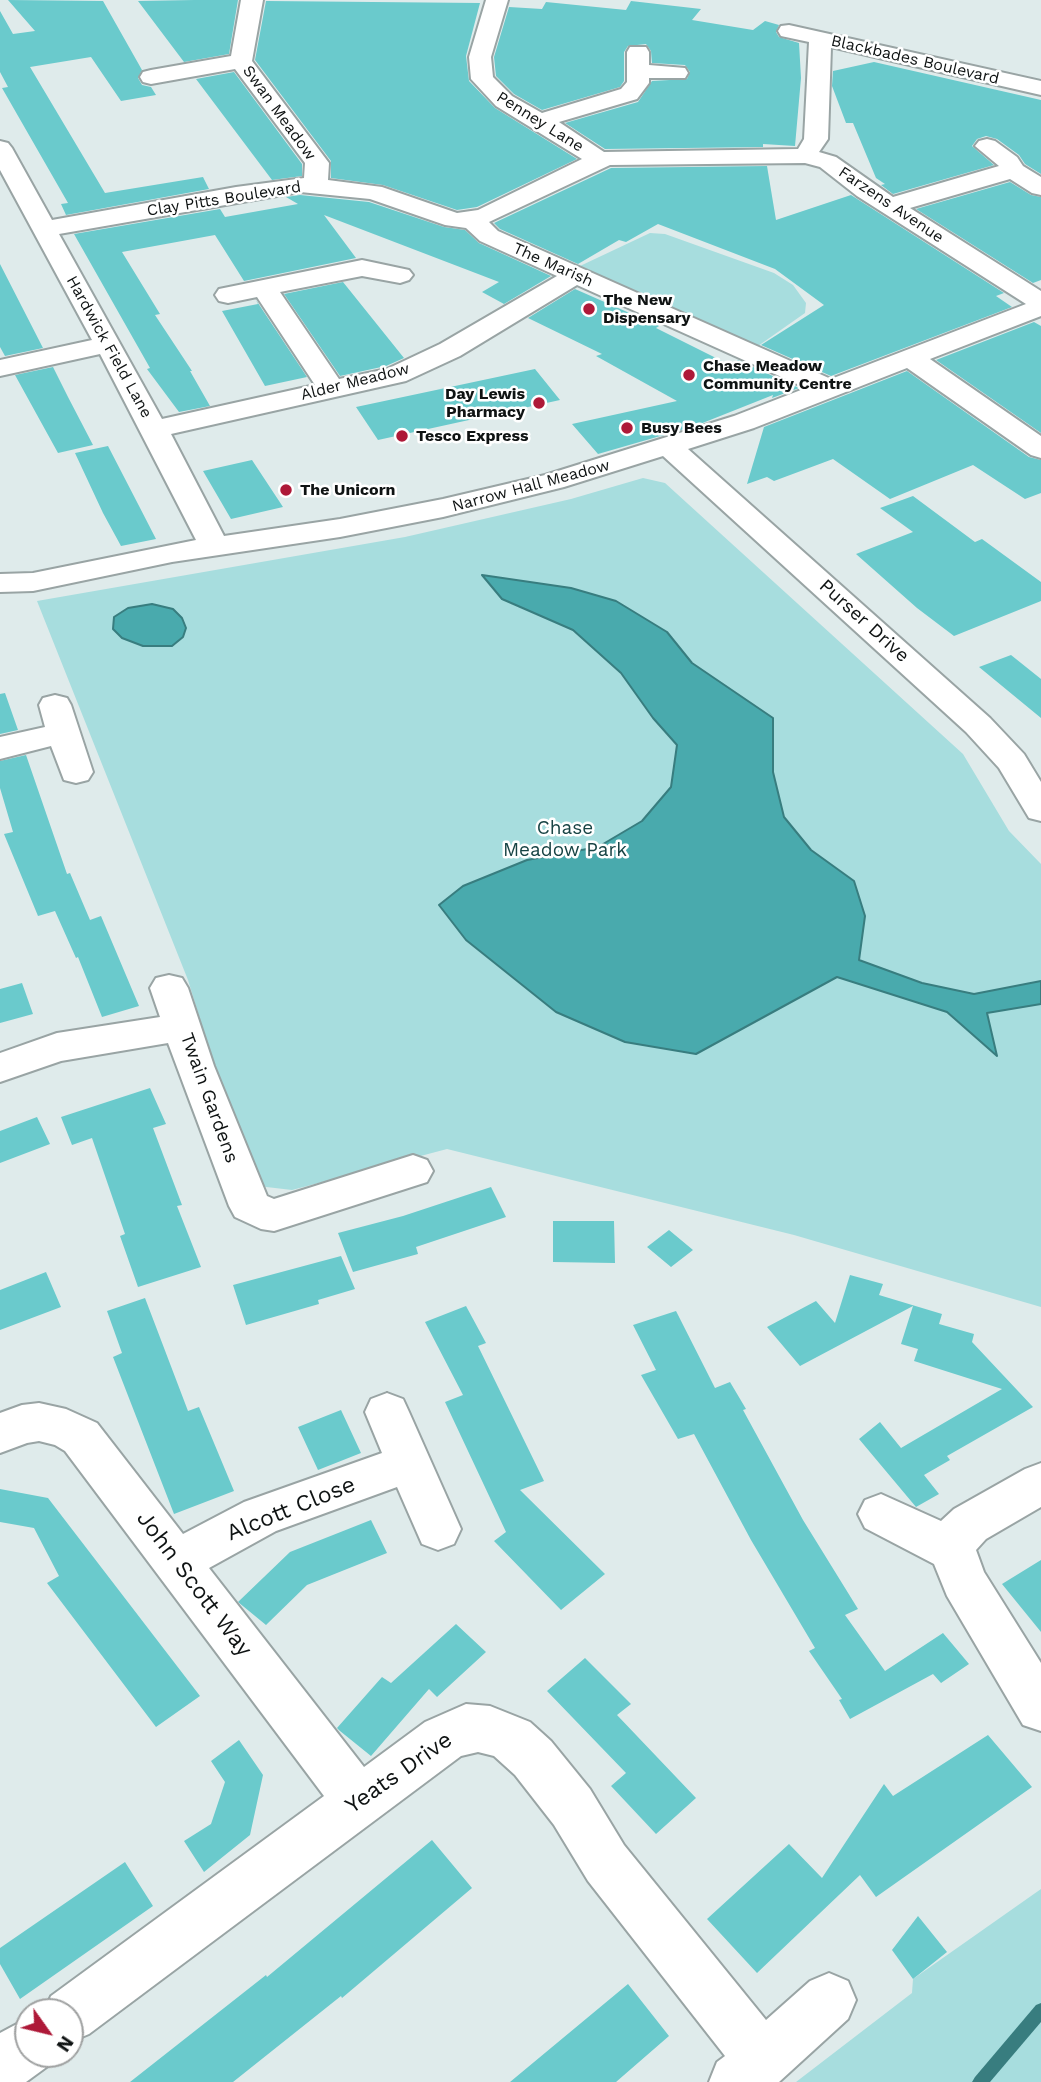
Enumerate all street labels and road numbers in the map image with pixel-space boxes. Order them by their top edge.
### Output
street label: Blackbades Boulevard [829,31,1001,89]
street label: Swan Meadow [238,62,320,164]
street label: Penney Lane [493,88,587,156]
street label: Farzens Avenue [835,163,947,247]
street label: Clay Pitts Boulevard [146,177,302,221]
street label: The Marish [510,239,596,291]
street label: Hardwick Field Lane [62,273,156,421]
street label: Alder Meadow [299,359,411,405]
street label: Narrow Hall Meadow [450,456,612,516]
street label: Purser Drive [814,575,914,667]
street label: Twain Gardens [175,1030,243,1166]
street label: Alcott Close [223,1471,359,1547]
street label: John Scott Way [130,1506,258,1662]
street label: Yeats Drive [340,1726,458,1820]

